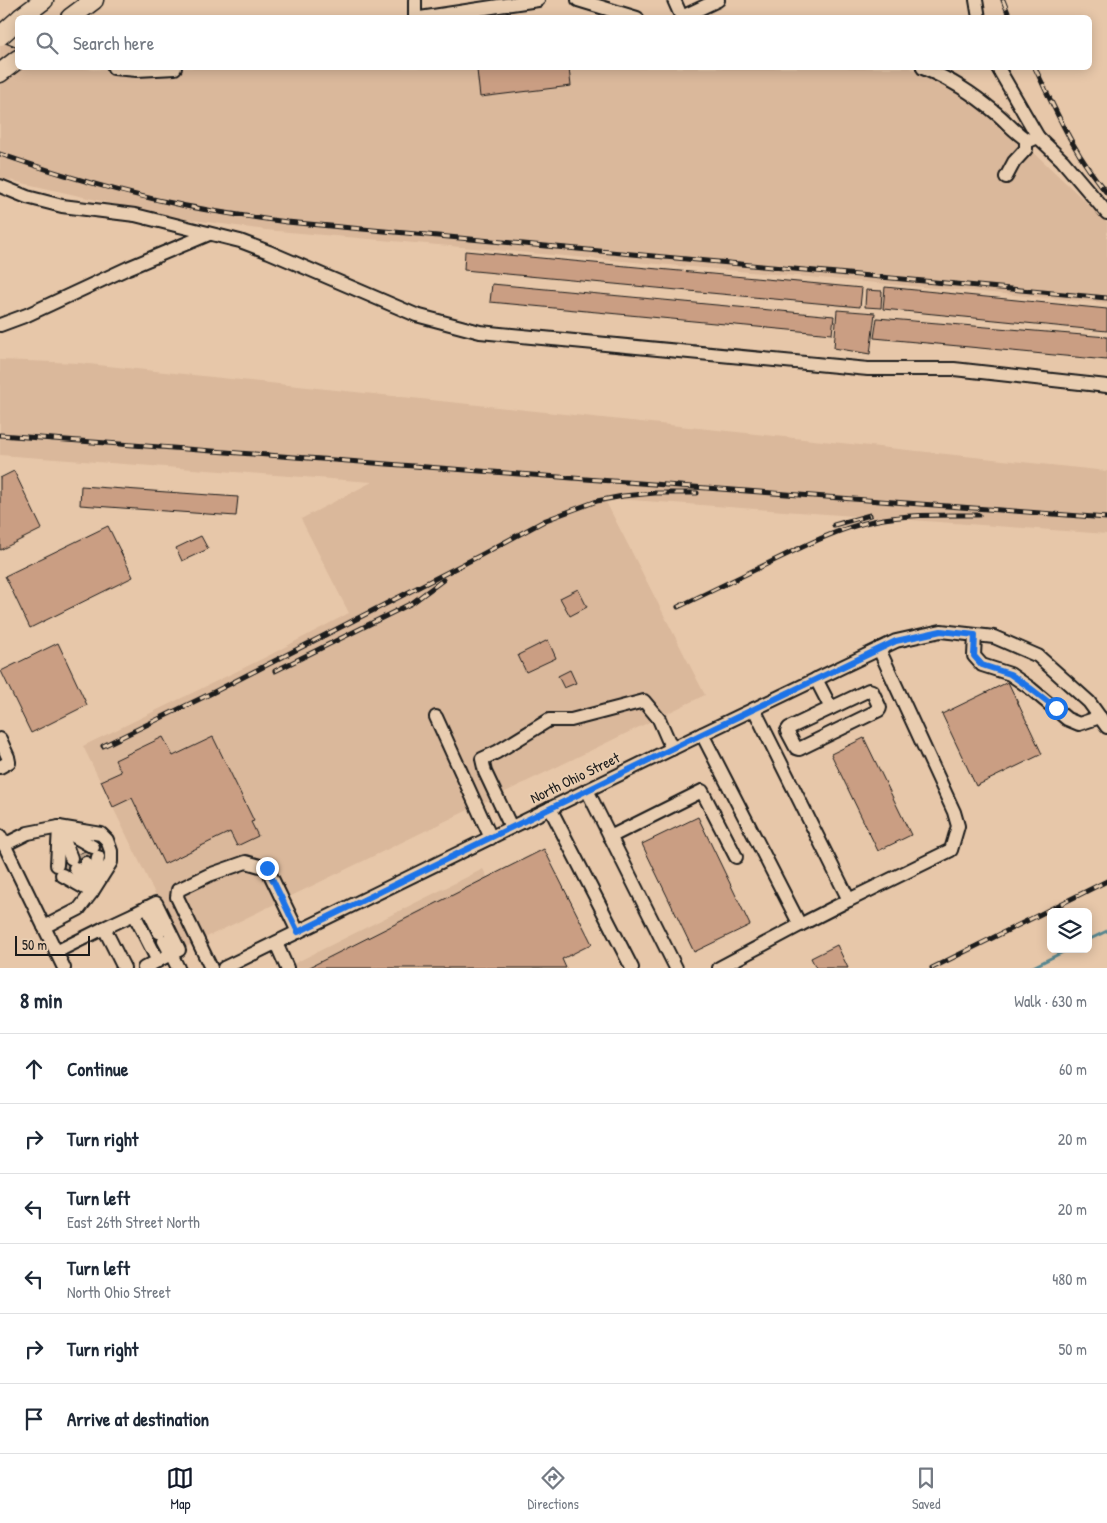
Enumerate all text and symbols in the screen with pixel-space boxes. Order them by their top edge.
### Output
search box [15,15,1092,70]
icon: search [33,29,61,57]
text: Search here [73,30,154,56]
route start [1045,697,1068,720]
street label: North Ohio Street [527,746,624,808]
route end [256,857,279,880]
map controls [1047,908,1092,953]
button: layers [1047,908,1092,953]
scale bar [15,933,90,956]
text: 50 m [22,935,47,954]
text: 8 min [20,986,62,1015]
text: Walk · 630 m [1014,990,1087,1012]
icon: ahead [20,1055,48,1083]
text: Continue [67,1056,128,1082]
text: 60 m [1059,1058,1087,1080]
icon: right [20,1125,48,1153]
text: Turn right [67,1126,138,1152]
text: 20 m [1058,1128,1087,1150]
text: Turn left [67,1185,130,1211]
icon: left [20,1195,48,1223]
text: 20 m [1058,1198,1087,1220]
text: East 26th Street North [67,1211,200,1233]
text: Turn left [67,1255,130,1281]
icon: left [20,1265,48,1293]
text: 480 m [1052,1268,1087,1290]
text: North Ohio Street [67,1281,171,1303]
icon: right [20,1335,48,1363]
text: Turn right [67,1336,138,1362]
text: 50 m [1059,1338,1087,1360]
icon: arrive [20,1405,48,1433]
text: Arrive at destination [67,1406,209,1432]
tab: Map [166,1464,194,1513]
tab: Directions [527,1464,579,1513]
tab: Saved [912,1464,941,1513]

